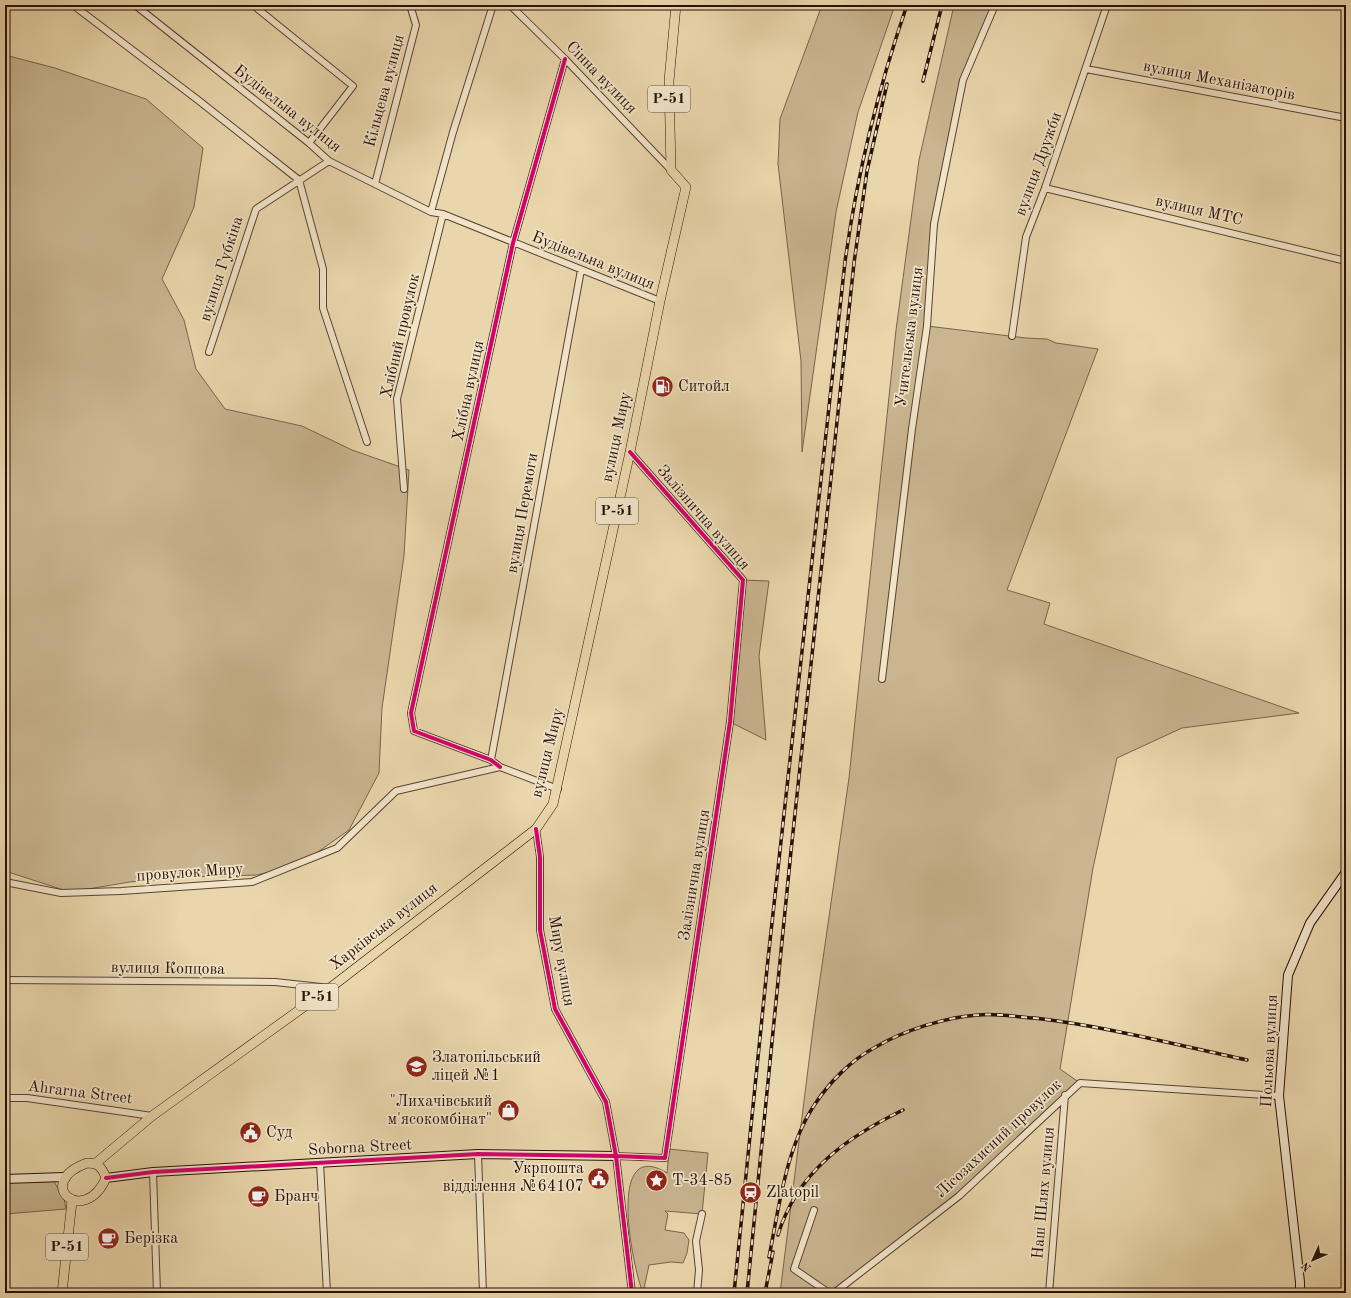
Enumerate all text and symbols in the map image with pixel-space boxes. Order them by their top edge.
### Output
street label: Кільцева вулиця [362,33,408,149]
street label: Сінна вулиця [563,39,639,117]
street label: вулиця Механізаторів [1142,58,1296,104]
street label: Будівельна вулиця [230,62,344,156]
road number: Р-51 [648,86,690,112]
street label: вулиця Дружби [1013,110,1065,218]
street label: вулиця МТС [1154,193,1244,229]
street label: вулиця Губкіна [197,214,247,323]
street label: Будівельна вулиця [529,229,657,293]
street label: Учительська вулиця [893,266,927,408]
street label: Хлібний провулок [379,272,423,400]
street label: Хлібна вулиця [451,339,487,443]
fuel station icon: Ситойл [649,374,675,400]
place label: Ситойл [678,379,730,395]
street label: вулиця Миру [600,390,634,484]
street label: вулиця Перемоги [505,452,541,574]
street label: Залізнична вулиця [653,463,753,573]
road number: Р-51 [596,498,638,524]
street label: вулиця Миру [529,706,567,800]
street label: Залізнична вулиця [677,808,713,942]
street label: провулок Миру [136,861,245,885]
street label: Харківська вулиця [327,880,441,974]
street label: Миру вулиця [545,914,577,1008]
street label: вулиця Копцова [111,960,225,978]
road number: Р-51 [296,984,338,1010]
street label: Польова вулиця [1259,994,1281,1108]
place label: Златопільський ліцей №1 [432,1050,541,1084]
school or university icon: Златопільський ліцей №1 [404,1054,430,1080]
street label: Лісозахисний провулок [933,1077,1065,1201]
street label: Ahrarna Street [27,1079,134,1107]
place label: "Лихачівський м'ясокомбінат" [388,1094,492,1128]
shop icon: "Лихачівський м'ясокомбінат" [495,1098,521,1124]
public building icon: Суд [237,1120,263,1146]
place label: Суд [266,1125,292,1141]
street label: Наш Шлях вулиця [1030,1126,1058,1260]
street label: Soborna Street [308,1137,413,1159]
place label: Укрпошта відділення №64107 [443,1161,584,1195]
public building icon: Укрпошта відділення №64107 [586,1165,612,1191]
place icon: Т-34-85 [643,1168,669,1194]
place label: Т-34-85 [672,1173,732,1189]
station icon: Zlatopil [738,1180,764,1206]
cafe icon: Бранч [245,1184,271,1210]
place label: Zlatopil [766,1185,819,1201]
place label: Бранч [274,1189,318,1205]
cafe icon: Берізка [96,1226,122,1252]
place label: Берізка [124,1231,178,1247]
road number: Р-51 [46,1234,88,1260]
north arrow [1293,1240,1333,1280]
text: N [1300,1259,1314,1273]

